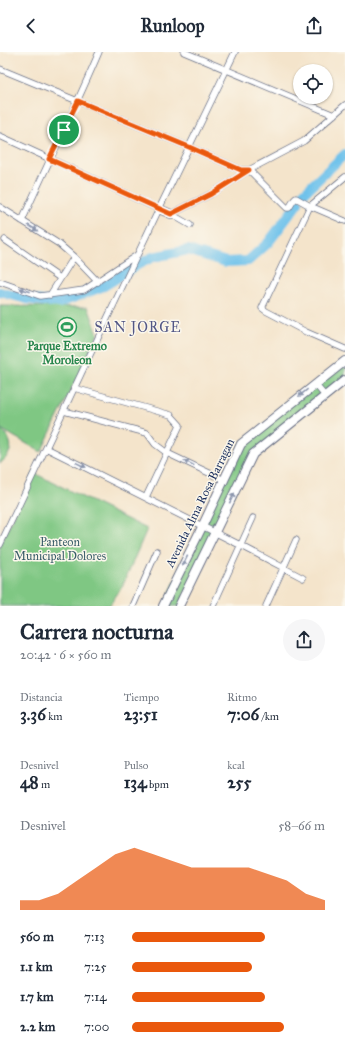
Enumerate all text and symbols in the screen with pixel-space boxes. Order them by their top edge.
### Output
icon: back [20,15,42,37]
text: Runloop [140,15,205,37]
icon: share [303,15,325,37]
map controls [293,64,333,104]
button: locate [293,64,333,104]
pin [47,113,81,147]
icon: arrive [53,119,75,141]
one-way arrow [28,224,38,232]
one-way arrow [19,287,31,293]
sports icon: Parque Extremo Moroleon [56,316,78,338]
district label: SAN JORGE [94,319,182,337]
place label: Parque Extremo Moroleon [27,339,107,367]
one-way arrow [298,389,309,398]
street label: Avenida Alma Rosa Barragan [162,436,238,571]
one-way arrow [183,460,195,466]
one-way arrow [75,462,87,468]
one-way arrow [229,492,235,503]
park label: Panteon Municipal Dolores [14,535,106,563]
one-way arrow [182,556,188,567]
text: Carrera nocturna [20,618,173,645]
button: share [283,619,325,661]
text: 20:42 · 6 × 560 m [20,647,112,663]
text: Distancia [20,691,63,704]
text: Tiempo [124,691,159,704]
text: Ritmo [227,691,257,704]
text: 3.36 [20,704,46,725]
text: 23:51 [124,704,158,725]
text: 7:06 [227,704,259,725]
text: km [46,710,63,723]
text: /km [259,710,279,723]
text: Desnivel [20,759,59,772]
text: Pulso [124,759,148,772]
text: kcal [227,759,245,772]
text: 48 [20,772,39,793]
text: 134 [124,772,147,793]
text: 255 [227,772,251,793]
text: m [39,778,50,791]
text: bpm [147,778,169,791]
text: Desnivel [20,818,66,834]
text: 58–66 m [278,818,325,834]
text: 560 m [20,929,54,945]
text: 7:13 [84,929,105,945]
text: 1.1 km [20,959,53,975]
text: 7:25 [84,959,107,975]
text: 1.7 km [20,989,54,1005]
text: 7:14 [84,989,107,1005]
text: 2.2 km [20,1019,56,1035]
text: 7:00 [84,1019,109,1035]

